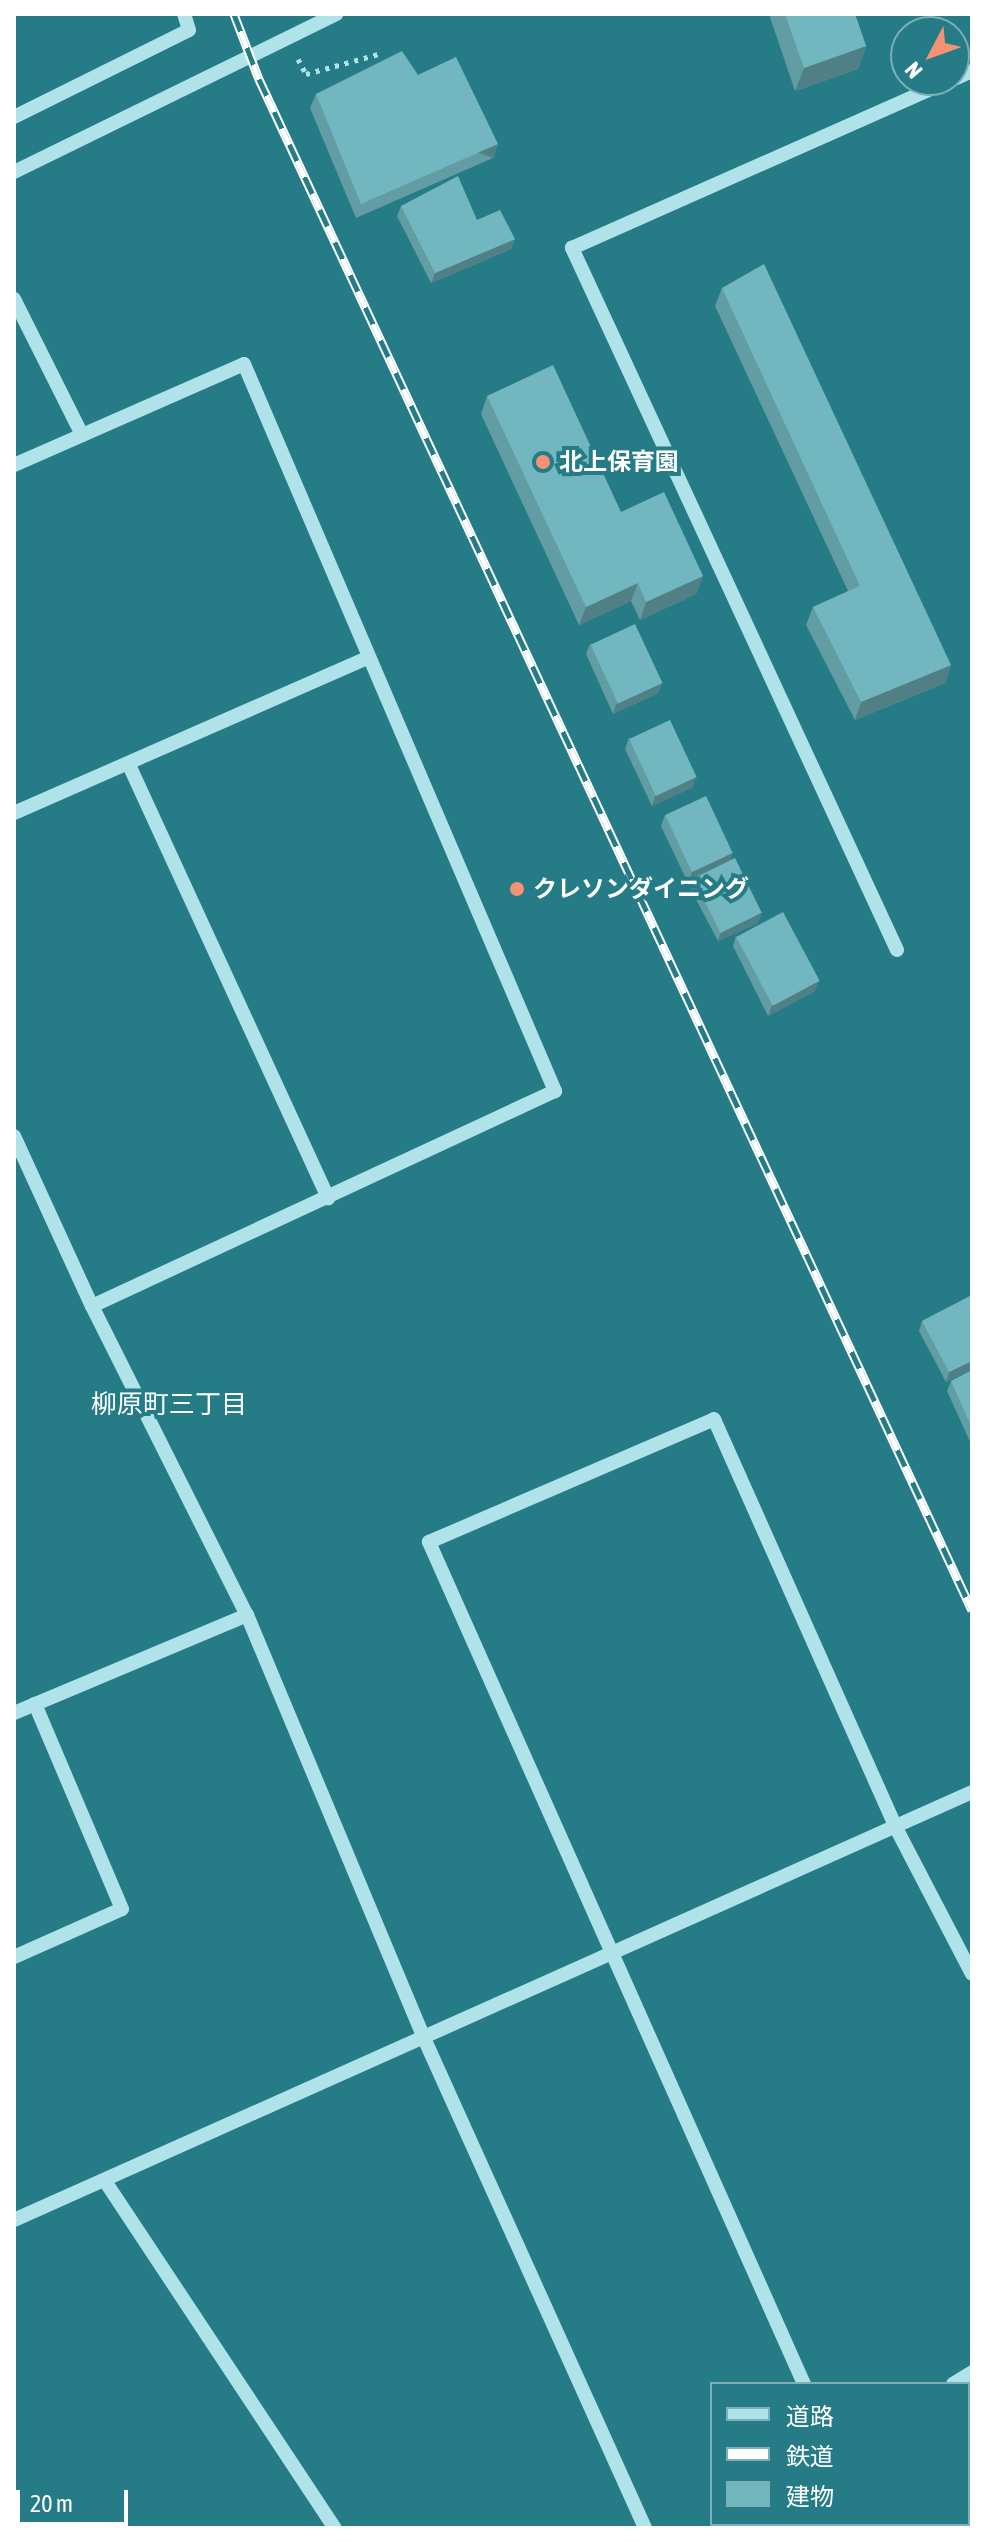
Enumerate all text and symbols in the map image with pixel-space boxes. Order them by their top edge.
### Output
north arrow [890,16,970,96]
text: N [899,57,927,84]
place label: 北上保育園 [559,448,679,476]
marker: 北上保育園 [534,453,552,471]
place label: クレソンダイニング [533,875,749,903]
marker: クレソンダイニング [508,880,526,898]
district label: 柳原町三丁目 [91,1389,247,1421]
legend [710,2382,970,2526]
text: 道路 [786,2403,834,2430]
text: 鉄道 [786,2443,834,2470]
scale bar [20,2474,132,2524]
text: 建物 [786,2483,834,2510]
text: 20 m [30,2490,73,2517]

